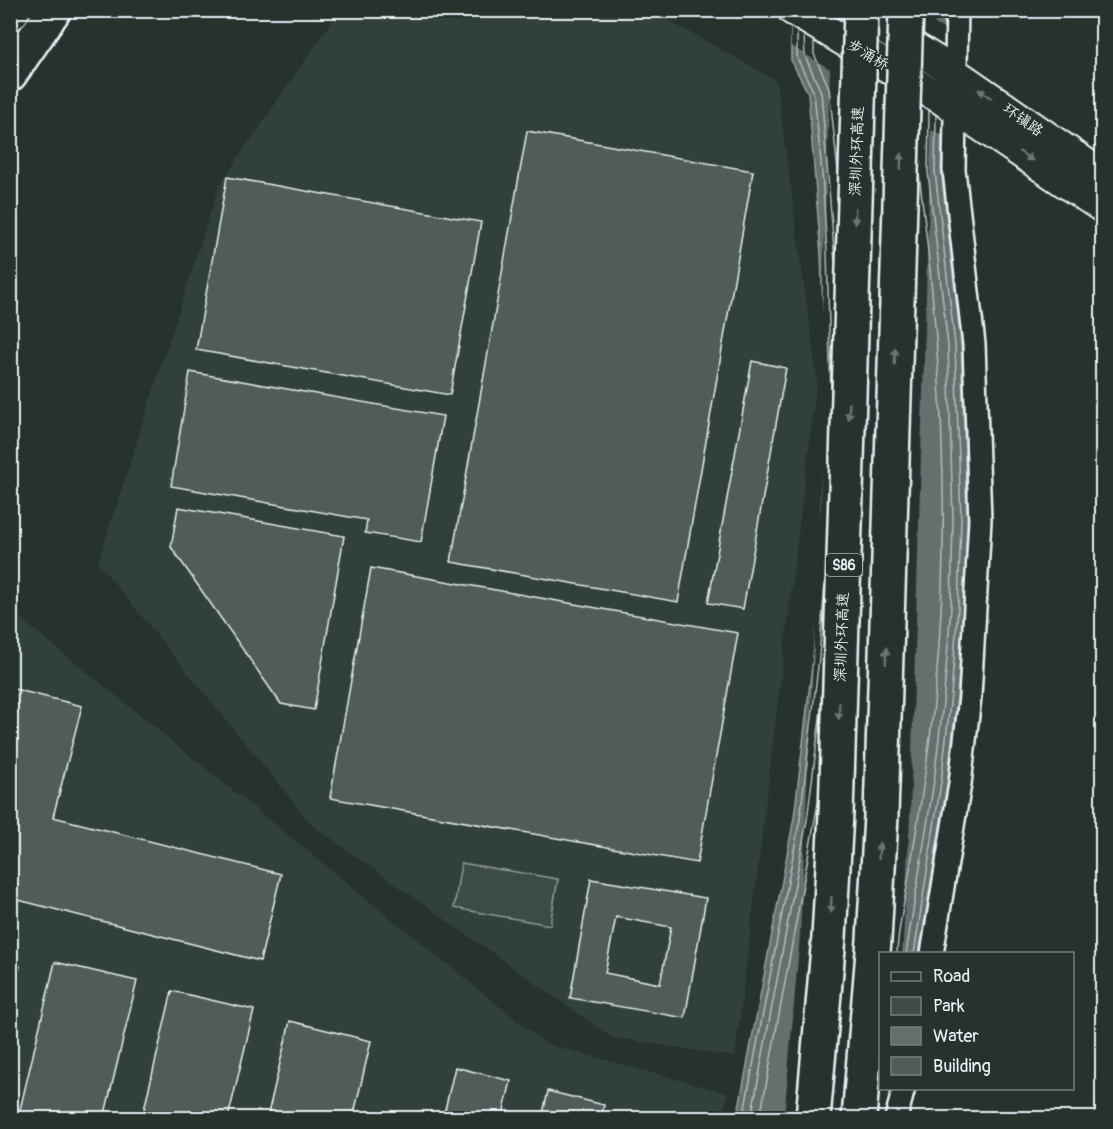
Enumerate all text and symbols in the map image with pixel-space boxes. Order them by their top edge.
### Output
street label: 步涌桥 [844,35,892,75]
one-way arrow [978,88,994,100]
street label: 环镇路 [999,99,1047,141]
street label: 深圳外环高速 [846,106,868,196]
one-way arrow [1018,150,1034,162]
one-way arrow [897,152,906,171]
one-way arrow [850,206,859,225]
one-way arrow [891,347,900,366]
one-way arrow [844,401,853,420]
road number: S86 [826,554,862,576]
street label: 深圳外环高速 [831,592,853,682]
one-way arrow [881,646,891,665]
one-way arrow [835,701,844,720]
one-way arrow [875,841,884,860]
one-way arrow [826,896,836,915]
legend [879,952,1074,1090]
text: Road [933,965,970,988]
text: Park [933,995,965,1018]
text: Water [933,1025,979,1048]
text: Building [933,1055,991,1078]

